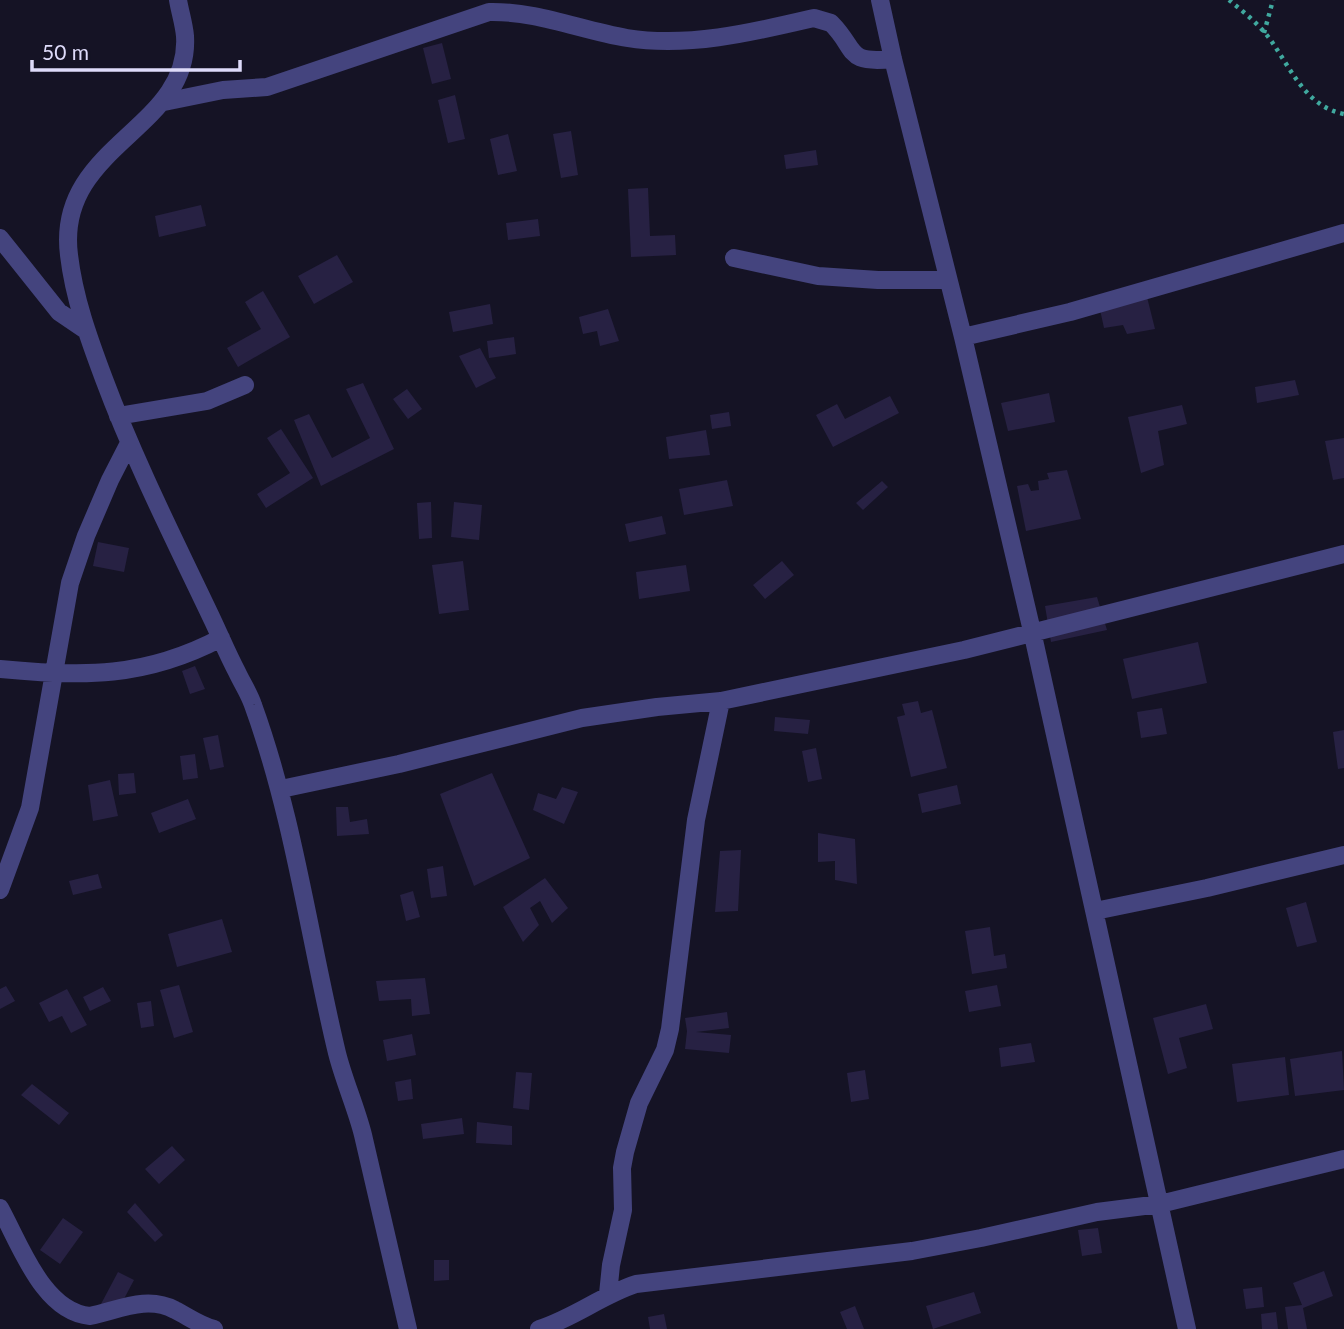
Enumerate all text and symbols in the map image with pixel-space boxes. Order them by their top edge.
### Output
scale bar [32,28,240,72]
text: 50 m [42,39,89,64]

